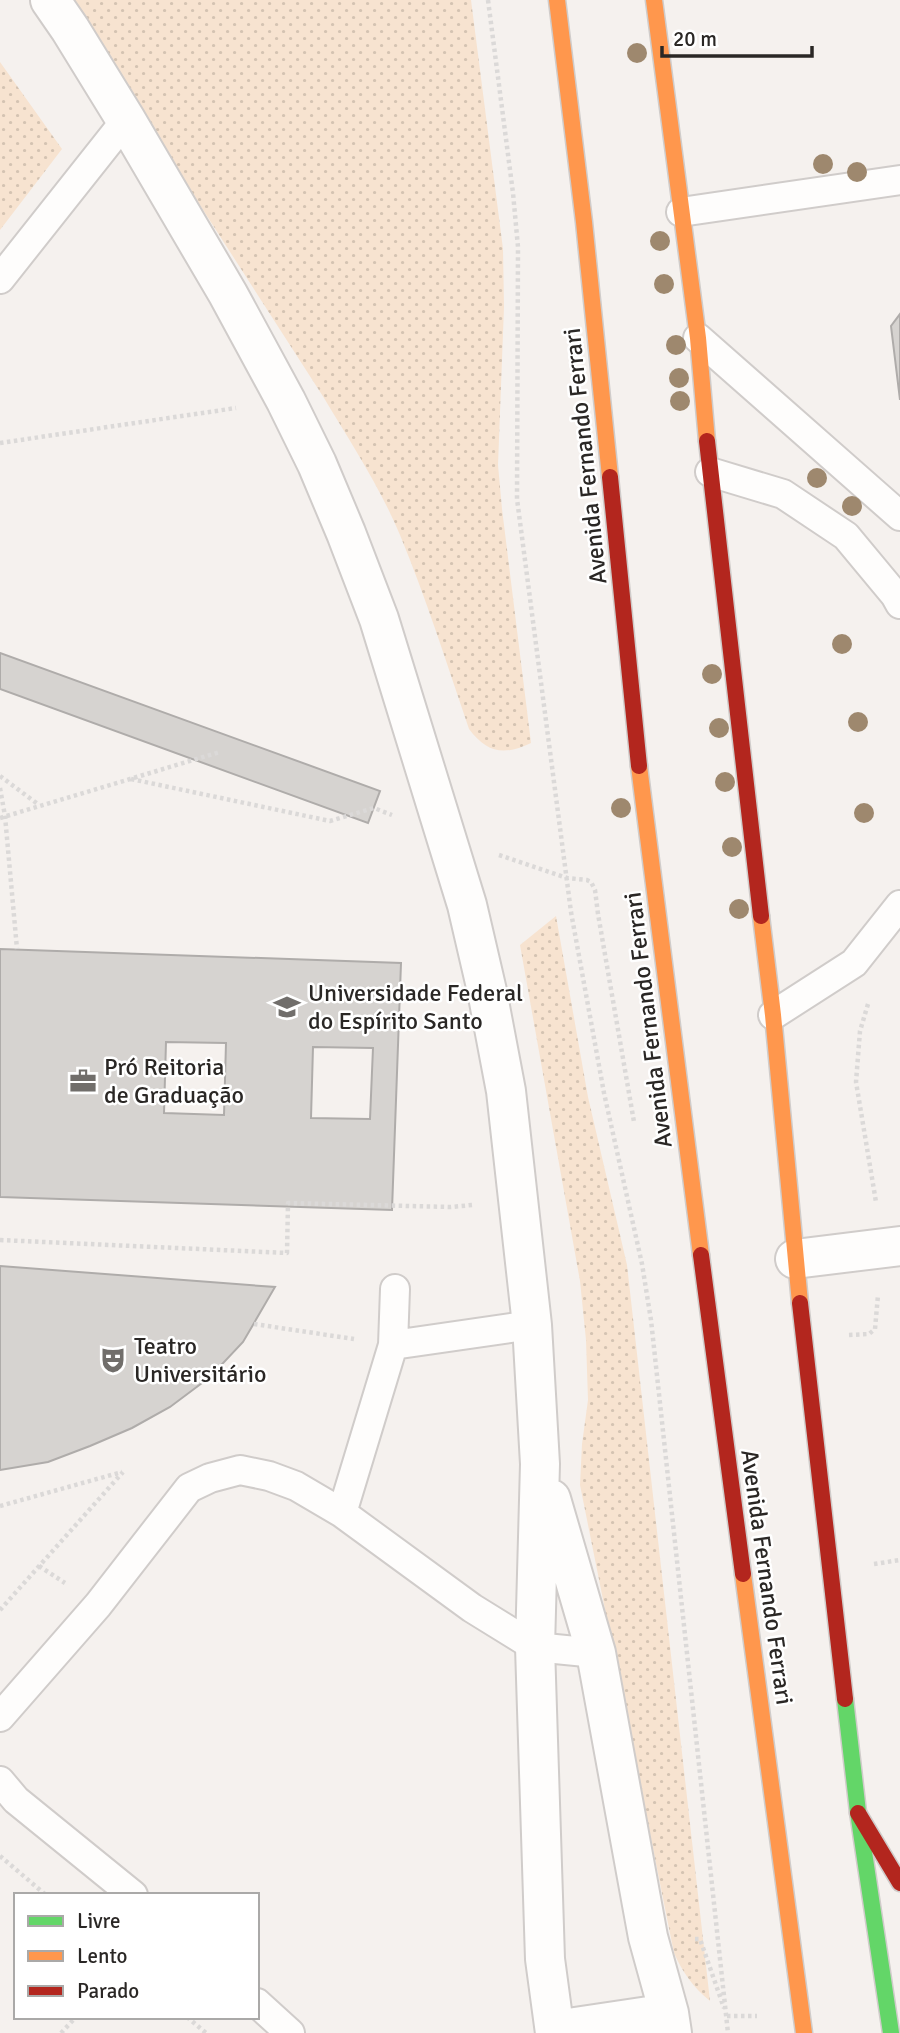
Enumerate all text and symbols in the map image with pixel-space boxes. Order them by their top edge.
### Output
scale bar [662,14,813,58]
text: 20 m [673,26,717,52]
street label: Avenida Fernando Ferrari [557,326,613,586]
street label: Avenida Fernando Ferrari [617,890,679,1150]
place label: Universidade Federal do Espírito Santo [308,978,523,1036]
school or university icon: Universidade Federal do Espírito Santo [272,992,302,1022]
place label: Pró Reitoria de Graduação [104,1052,244,1110]
office icon: Pró Reitoria de Graduação [68,1066,98,1096]
place label: Teatro Universitário [134,1331,267,1389]
theatre icon: Teatro Universitário [98,1345,128,1375]
street label: Avenida Fernando Ferrari [734,1447,800,1707]
legend [14,1893,259,2019]
text: Livre [77,1908,120,1934]
text: Lento [77,1943,127,1969]
text: Parado [77,1978,139,2004]

